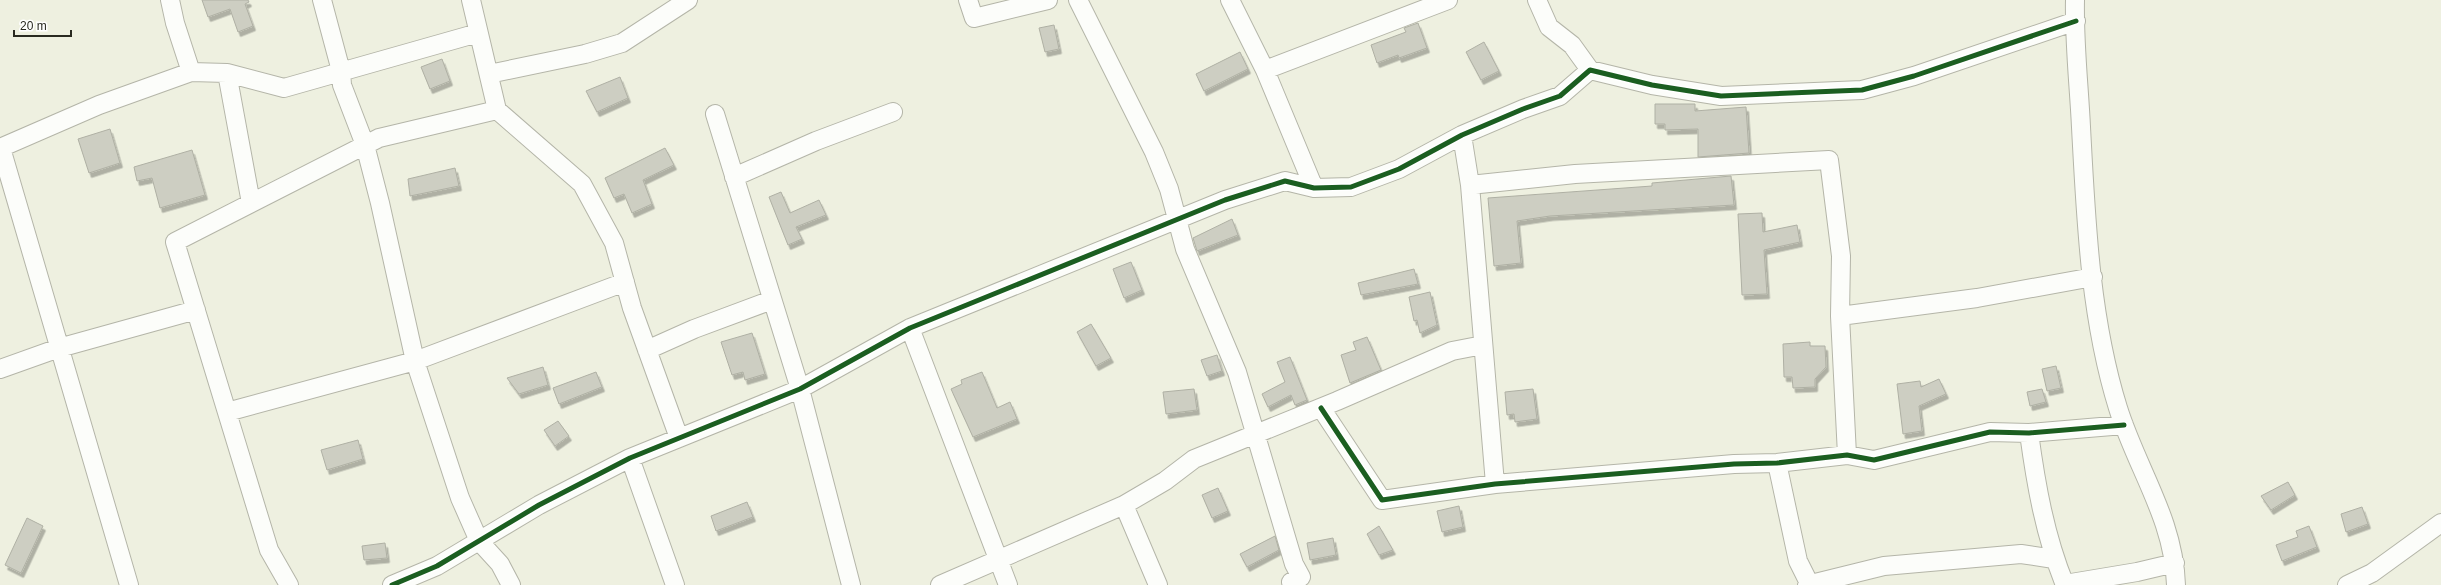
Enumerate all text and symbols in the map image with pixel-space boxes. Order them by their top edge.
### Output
scale bar [14,12,71,38]
text: 20 m [20,19,47,33]

